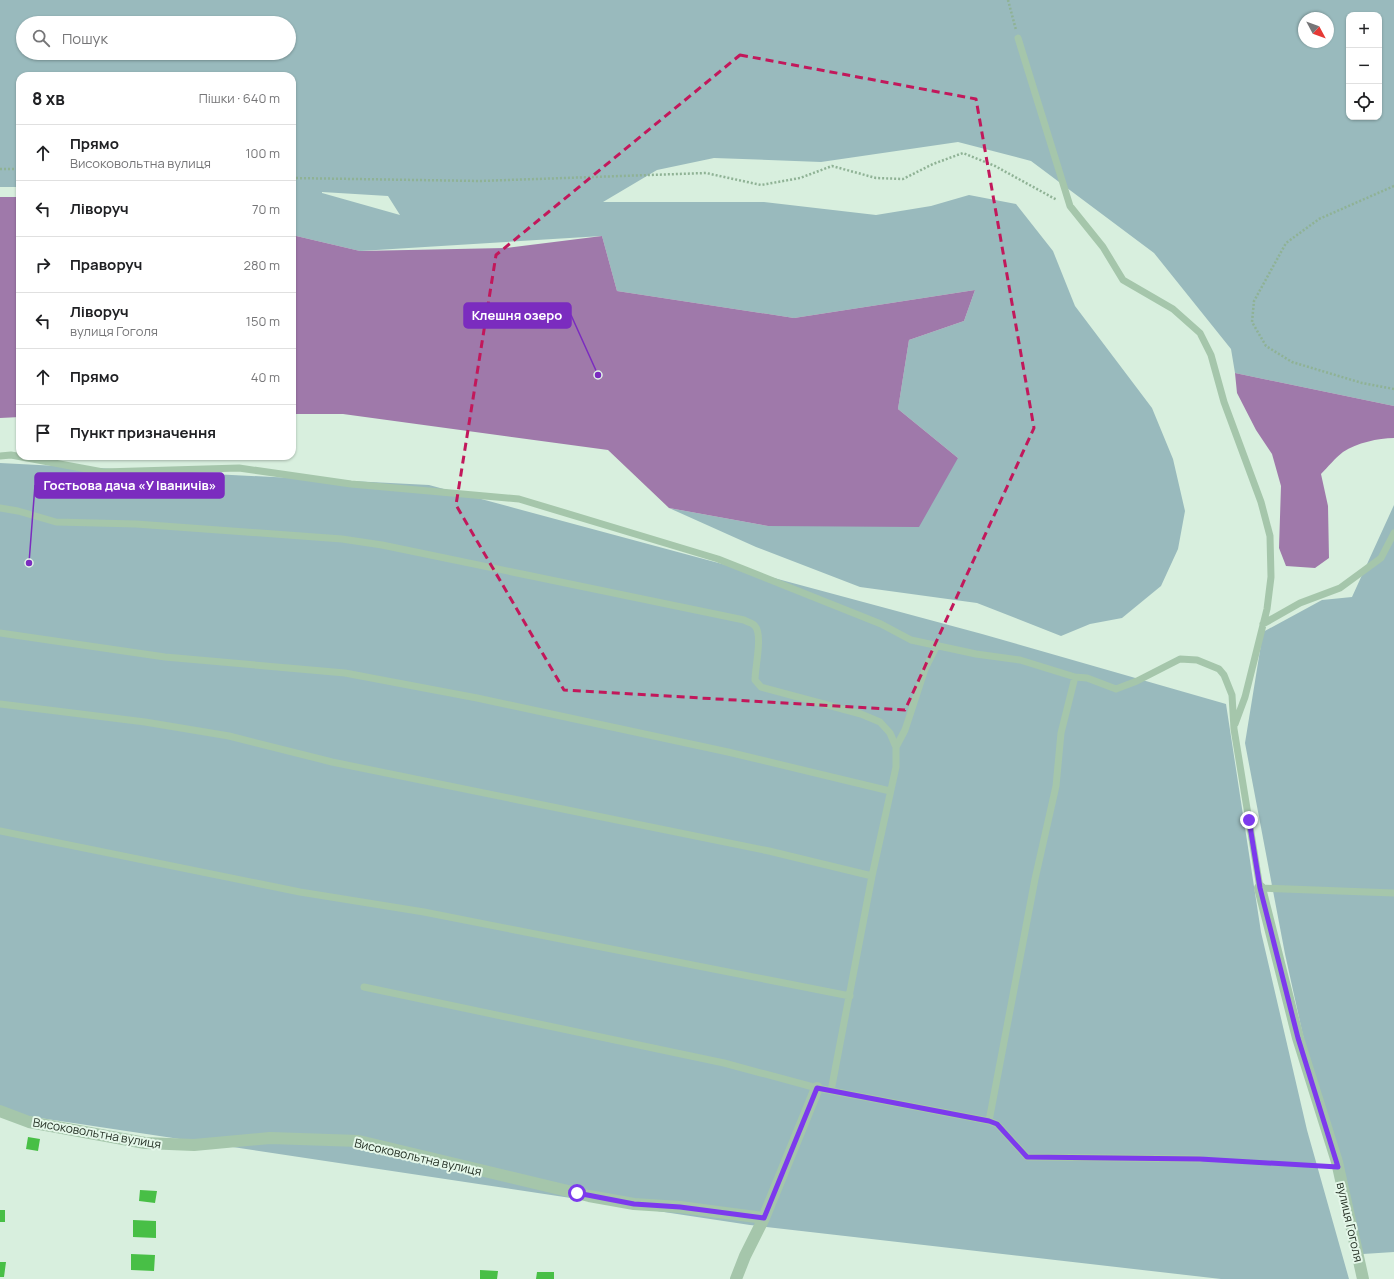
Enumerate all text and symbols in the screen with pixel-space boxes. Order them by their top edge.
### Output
north arrow [1298,12,1334,48]
map controls [1346,12,1382,120]
button: + [1346,12,1382,48]
search box [16,16,296,60]
icon: search [30,27,52,49]
text: Пошук [62,28,108,49]
button: − [1346,48,1382,84]
button: locate [1346,84,1382,120]
text: 8 хв [32,87,65,110]
text: Пішки · 640 m [199,89,280,107]
text: Прямо [70,133,119,154]
icon: ahead [32,142,54,164]
text: 100 m [245,144,280,162]
text: Високовольтна вулиця [70,154,211,172]
icon: left [32,198,54,220]
text: Ліворуч [70,198,129,219]
text: 70 m [252,200,280,218]
icon: right [32,254,54,276]
text: Праворуч [70,254,142,275]
text: 280 m [243,256,280,274]
text: Ліворуч [70,301,129,322]
callout: Клешня озеро [464,303,571,328]
text: Клешня озеро [472,306,562,324]
icon: left [32,310,54,332]
text: 150 m [246,312,280,330]
text: вулиця Гоголя [70,322,158,340]
icon: ahead [32,366,54,388]
text: Прямо [70,366,119,387]
text: 40 m [251,368,280,386]
icon: arrive [32,422,54,444]
text: Пункт призначення [70,422,216,443]
callout: Гостьова дача «У Іваничів» [35,473,224,498]
text: Гостьова дача «У Іваничів» [44,476,216,494]
route end [1240,811,1258,829]
street label: Високовольтна вулиця [31,1113,163,1153]
street label: Високовольтна вулиця [353,1134,483,1180]
street label: вулиця Гоголя [1333,1180,1367,1264]
route start [568,1184,586,1202]

